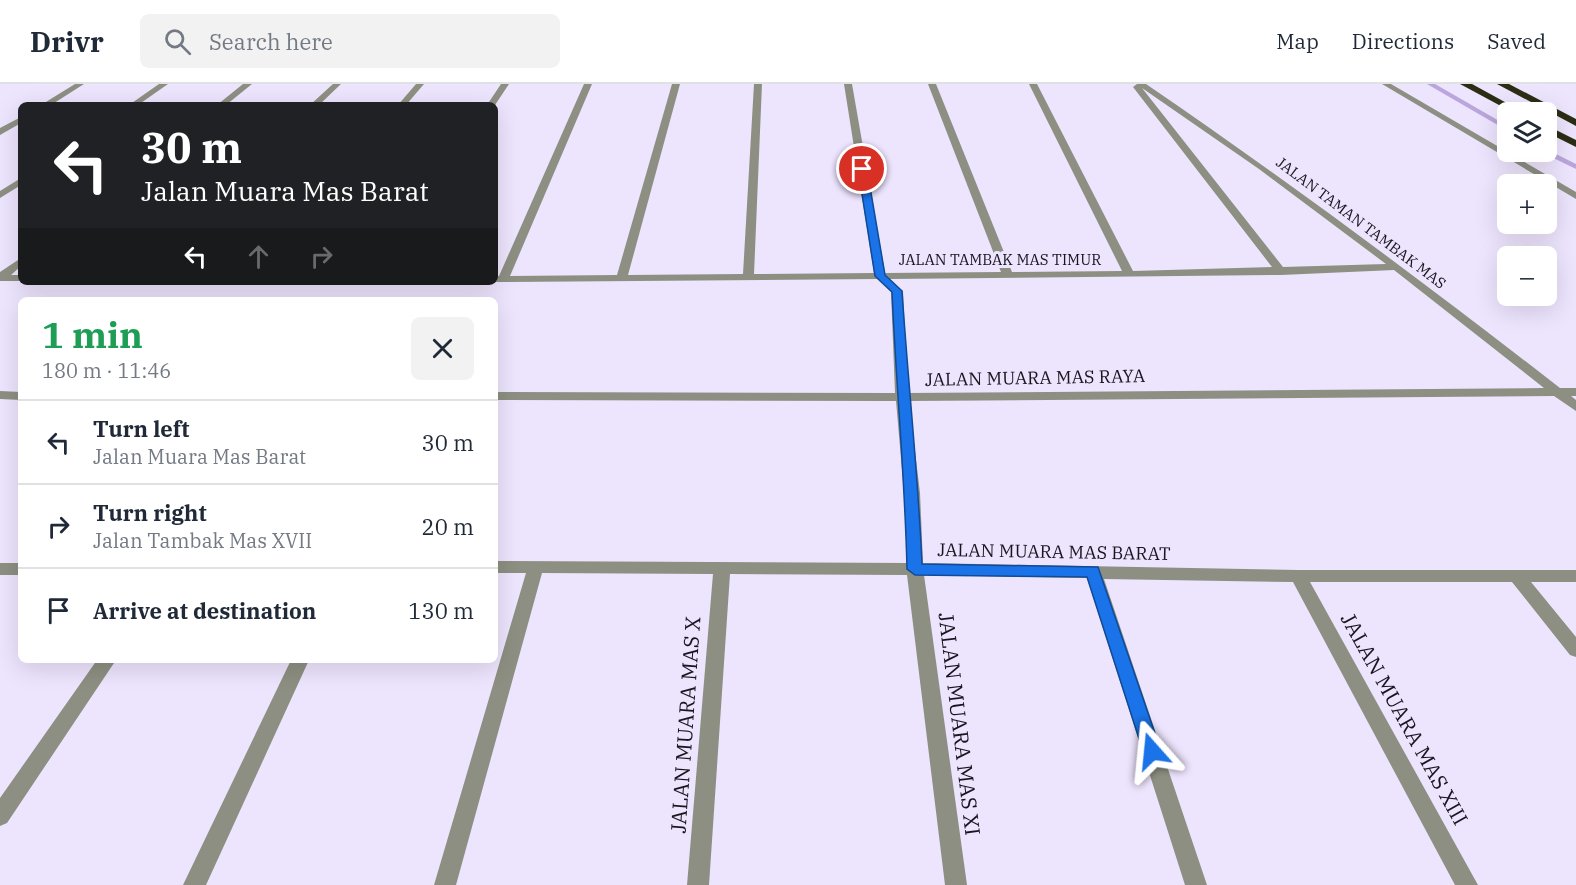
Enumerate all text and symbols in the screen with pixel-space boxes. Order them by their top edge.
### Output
search box [140,14,560,68]
text: Drivr [30,23,104,60]
icon: search [161,25,194,58]
text: Search here [209,27,333,56]
text: Map [1276,27,1319,55]
text: Directions [1352,27,1454,55]
text: Saved [1487,27,1546,55]
map controls [1497,102,1557,306]
button: layers [1497,102,1557,162]
text: 30 m [141,120,242,175]
icon: left [42,126,120,204]
pin [836,143,887,194]
icon: arrive [845,152,878,185]
street label: JALAN TAMAN TAMBAK MAS [1273,153,1450,293]
text: Jalan Muara Mas Barat [141,173,429,208]
button: + [1497,174,1557,234]
icon: left [179,240,212,273]
icon: ahead [242,240,275,273]
icon: right [305,240,338,273]
button: − [1497,246,1557,306]
street label: JALAN TAMBAK MAS TIMUR [899,250,1101,269]
text: 1 min [42,311,143,358]
button: close [411,317,474,380]
text: 180 m · 11:46 [42,357,171,384]
street label: JALAN MUARA MAS RAYA [925,364,1146,391]
text: Turn left [93,414,189,443]
icon: left [42,426,75,459]
text: 30 m [422,428,474,457]
text: Jalan Muara Mas Barat [93,443,306,470]
text: Turn right [93,498,207,527]
icon: right [42,510,75,543]
text: 20 m [422,512,474,541]
text: Jalan Tambak Mas XVII [93,527,312,554]
street label: JALAN MUARA MAS BARAT [937,538,1171,565]
icon: arrive [42,594,75,627]
text: Arrive at destination [93,596,316,625]
text: 130 m [408,596,474,625]
street label: JALAN MUARA MAS XIII [1335,607,1475,830]
street label: JALAN MUARA MAS XI [932,611,988,837]
street label: JALAN MUARA MAS X [663,616,707,834]
position arrow [1120,719,1184,783]

